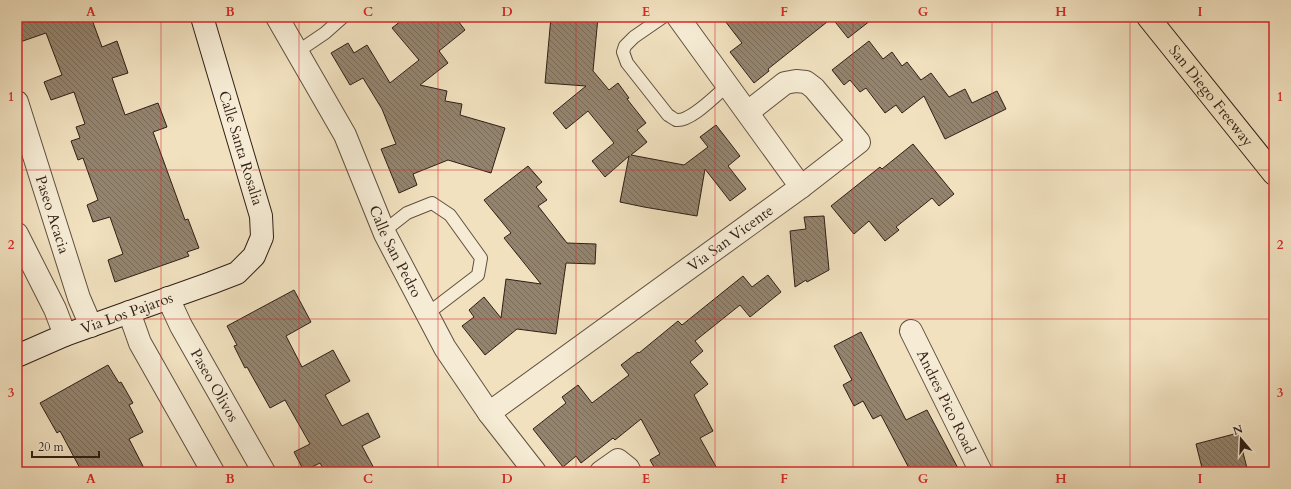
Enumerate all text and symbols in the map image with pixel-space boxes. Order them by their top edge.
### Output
text: A [86,3,96,21]
text: B [225,3,235,21]
text: C [363,3,373,21]
text: D [501,3,513,21]
text: E [642,3,650,21]
text: F [780,3,788,21]
text: G [918,3,929,21]
text: H [1055,3,1067,21]
text: I [1197,3,1203,21]
street label: San Diego Freeway [1164,41,1258,151]
text: 1 [8,88,14,106]
street label: Calle Santa Rosalia [214,88,268,208]
text: 1 [1277,88,1283,106]
street label: Paseo Acacia [31,173,74,257]
street label: Via San Vicente [683,200,777,276]
street label: Calle San Pedro [364,202,427,301]
text: 2 [8,236,15,254]
text: 2 [1277,236,1284,254]
street label: Via Los Pajaros [78,287,176,339]
street label: Paseo Olivos [186,345,243,425]
street label: Andres Pico Road [912,346,980,457]
text: 3 [8,384,15,402]
text: 3 [1277,384,1284,402]
north arrow [1221,419,1261,459]
text: N [1231,421,1245,439]
scale bar [32,433,99,459]
text: 20 m [38,439,65,455]
text: A [86,470,96,488]
text: B [225,470,235,488]
text: C [363,470,373,488]
text: D [501,470,513,488]
text: E [642,470,650,488]
text: F [780,470,788,488]
text: G [918,470,929,488]
text: H [1055,470,1067,488]
text: I [1197,470,1203,488]

